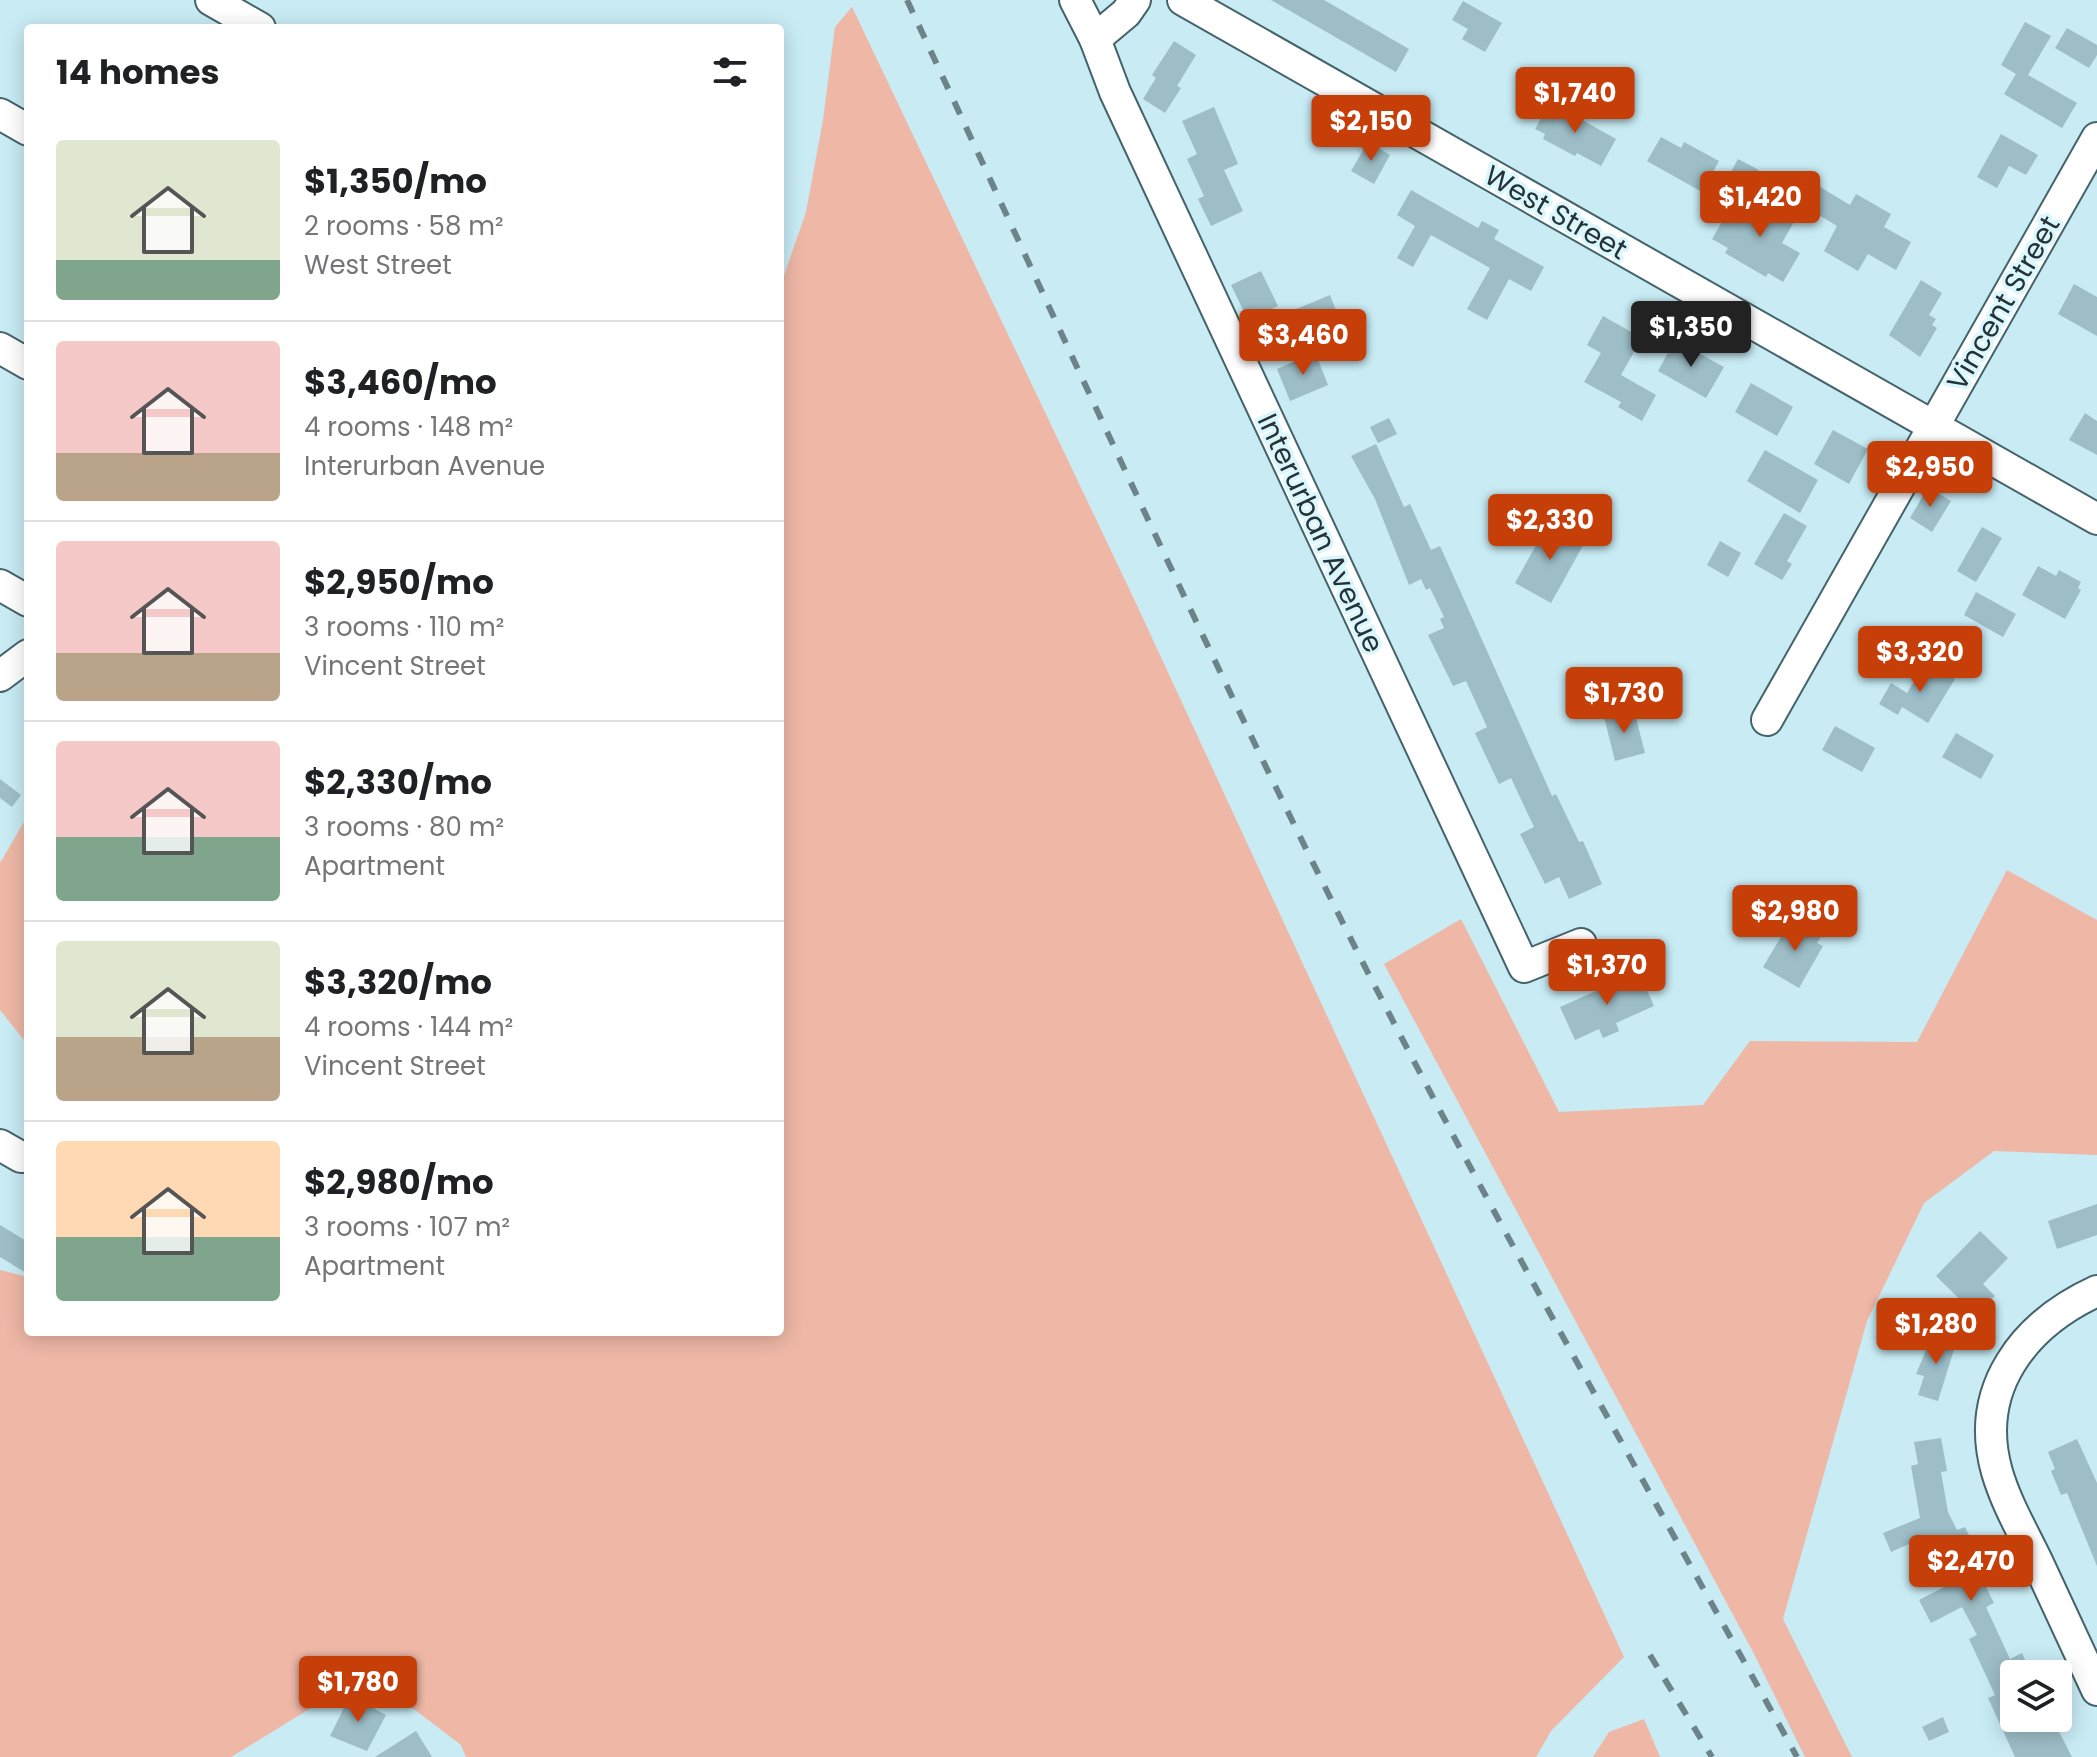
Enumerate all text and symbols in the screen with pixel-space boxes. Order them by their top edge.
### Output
text: 14 homes [56,48,220,96]
icon: filters [708,50,752,94]
pin: $1,740 [1510,67,1640,135]
text: $1,740 [1534,75,1616,111]
pin: $2,150 [1306,95,1436,163]
text: $2,150 [1329,103,1413,139]
street label: West Street [1477,156,1634,269]
text: $1,350/mo [304,157,487,205]
pin: $1,420 [1695,171,1825,239]
icon: home [120,172,216,268]
text: $1,420 [1718,179,1802,215]
text: 2 rooms · 58 m² [304,208,504,244]
street label: Vincent Street [1938,209,2069,398]
text: West Street [304,247,452,283]
pin: $1,350 [1626,301,1756,369]
pin: $3,460 [1238,309,1368,377]
text: $1,350 [1649,309,1733,345]
text: $3,460 [1257,317,1349,353]
text: $3,460/mo [304,358,497,406]
icon: home [120,373,216,469]
street label: Interurban Avenue [1248,407,1393,659]
text: 4 rooms · 148 m² [304,409,513,445]
pin: $2,950 [1865,441,1995,509]
text: Interurban Avenue [304,448,545,484]
text: $2,950 [1885,449,1975,485]
pin: $2,330 [1485,494,1615,562]
text: $2,330 [1506,502,1594,538]
text: $2,950/mo [304,558,494,606]
icon: home [120,573,216,669]
text: 3 rooms · 110 m² [304,609,504,645]
pin: $3,320 [1855,626,1985,694]
text: $3,320 [1876,634,1964,670]
text: Vincent Street [304,648,486,684]
pin: $1,730 [1559,667,1689,735]
text: $1,730 [1584,675,1664,711]
text: $2,330/mo [304,758,492,806]
icon: home [120,773,216,869]
text: 3 rooms · 80 m² [304,809,504,845]
text: Apartment [304,848,445,884]
pin: $2,980 [1730,885,1860,953]
text: $2,980 [1750,893,1840,929]
pin: $1,370 [1542,939,1672,1007]
text: $1,370 [1567,947,1647,983]
text: $3,320/mo [304,958,492,1006]
icon: home [120,973,216,1069]
text: 4 rooms · 144 m² [304,1009,513,1045]
text: Vincent Street [304,1048,486,1084]
text: $2,980/mo [304,1158,494,1206]
icon: home [120,1173,216,1269]
text: 3 rooms · 107 m² [304,1209,510,1245]
text: Apartment [304,1248,445,1284]
pin: $1,280 [1871,1298,2001,1366]
text: $1,280 [1895,1306,1978,1342]
pin: $2,470 [1906,1535,2036,1603]
text: $2,470 [1927,1543,2015,1579]
pin: $1,780 [293,1656,423,1724]
map controls [2000,1660,2072,1732]
button: layers [2000,1660,2072,1732]
text: $1,780 [317,1664,399,1700]

